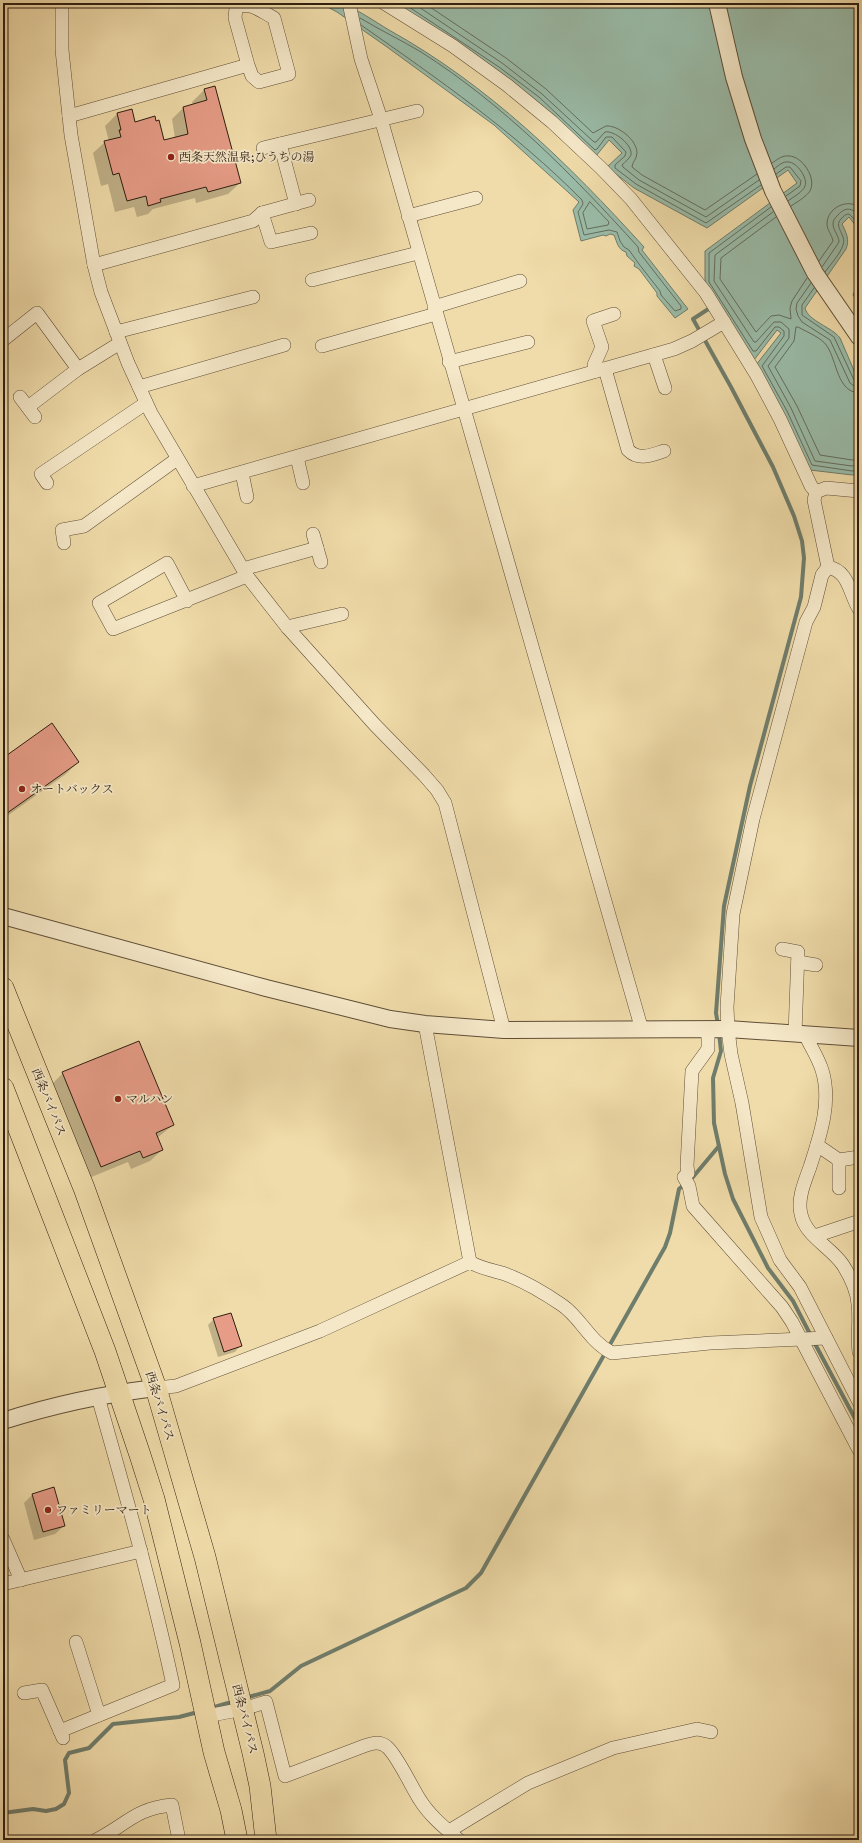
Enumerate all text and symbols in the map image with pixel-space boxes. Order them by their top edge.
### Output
place label: 西条天然温泉;ひうちの湯 [179,150,314,164]
marker: 西条天然温泉;ひうちの湯 [166,152,176,162]
place label: オートバックス [30,782,114,796]
marker: オートバックス [17,784,27,794]
street label: 西条バイパス [29,1066,69,1138]
place label: マルハン [126,1092,173,1106]
marker: マルハン [113,1094,123,1104]
street label: 西条バイパス [143,1370,177,1442]
place label: ファミリーマート [56,1503,152,1517]
marker: ファミリーマート [43,1505,53,1515]
street label: 西条バイパス [230,1682,260,1756]

